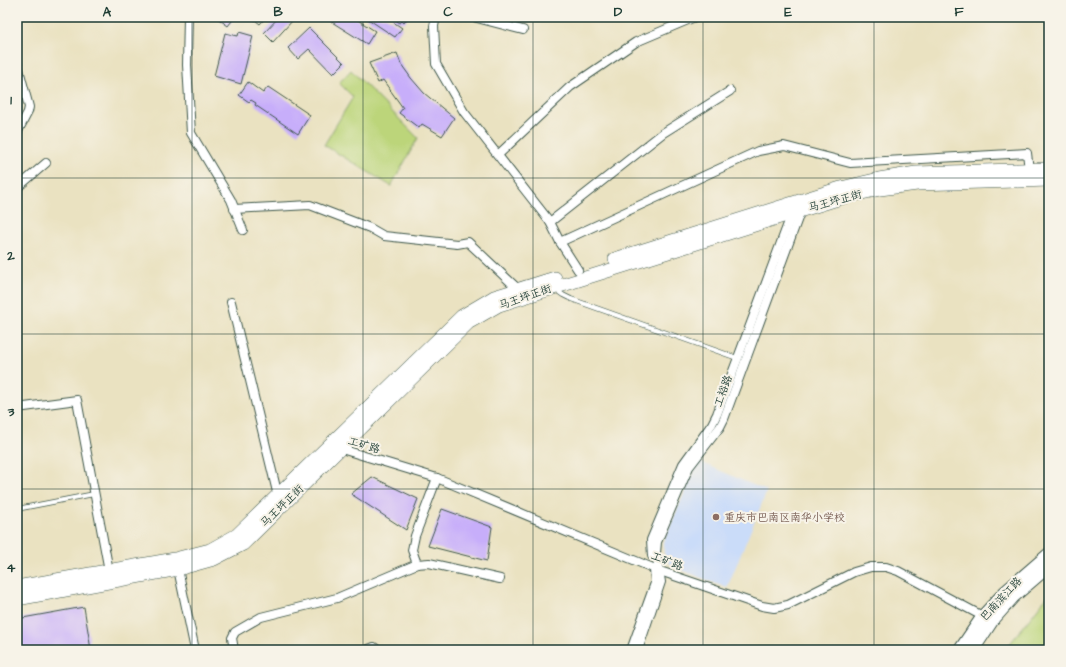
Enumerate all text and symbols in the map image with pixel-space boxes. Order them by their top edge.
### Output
text: A [103,3,112,21]
text: B [273,3,283,21]
text: C [443,3,453,21]
text: D [614,3,623,21]
text: E [784,3,792,21]
text: F [954,3,964,21]
text: 1 [10,91,12,109]
street label: 马王坪正街 [806,186,864,215]
text: 2 [6,247,15,265]
street label: 马王坪正街 [497,281,554,313]
street label: 工裕路 [710,373,736,409]
text: 3 [7,403,15,421]
street label: 工矿路 [346,433,382,457]
street label: 马王坪正街 [257,481,308,530]
place label: 重庆市巴南区南华小学校 [724,510,845,525]
marker: 重庆市巴南区南华小学校 [711,512,721,522]
street label: 工矿路 [649,548,685,574]
text: 4 [7,559,16,577]
street label: 巴南滨江路 [977,574,1025,624]

